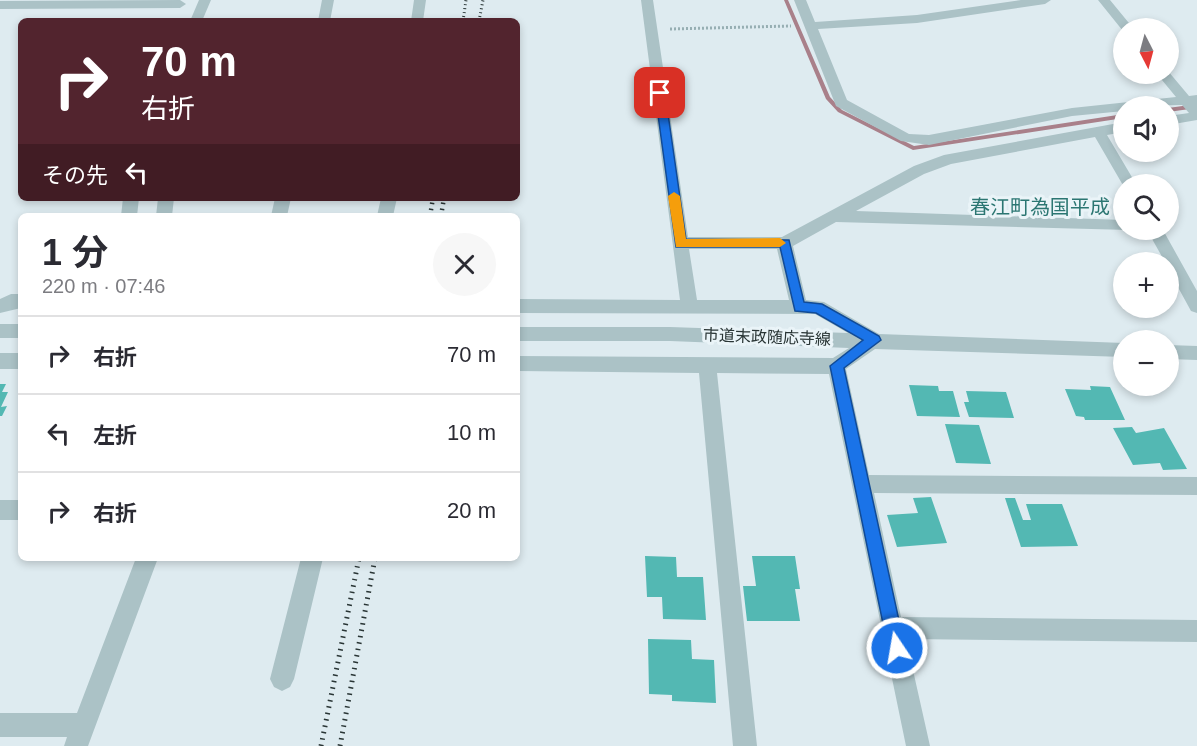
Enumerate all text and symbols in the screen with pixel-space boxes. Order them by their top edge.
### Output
north arrow [1113,18,1179,84]
map controls [1113,18,1179,396]
text: 70 m [141,38,237,85]
icon: right [42,42,120,120]
pin [634,67,685,118]
icon: arrive [643,76,676,109]
text: 右折 [141,94,195,124]
button: sound [1113,96,1179,162]
icon: left [120,156,153,189]
text: その先 [42,163,108,188]
button: search [1113,174,1179,240]
district label: 春江町為国平成 [970,196,1110,218]
text: 1 分 [42,232,108,273]
button: close [433,233,496,296]
button: + [1113,252,1179,318]
text: 220 m · 07:46 [42,275,165,297]
street label: 市道末政随応寺線 [703,326,831,348]
button: − [1113,330,1179,396]
icon: right [42,339,75,372]
text: 70 m [447,342,496,367]
text: 右折 [93,345,137,370]
icon: left [42,417,75,450]
text: 10 m [447,420,496,445]
text: 左折 [93,423,137,448]
icon: right [42,495,75,528]
text: 20 m [447,498,496,523]
text: 右折 [93,501,137,526]
position arrow [865,616,929,680]

